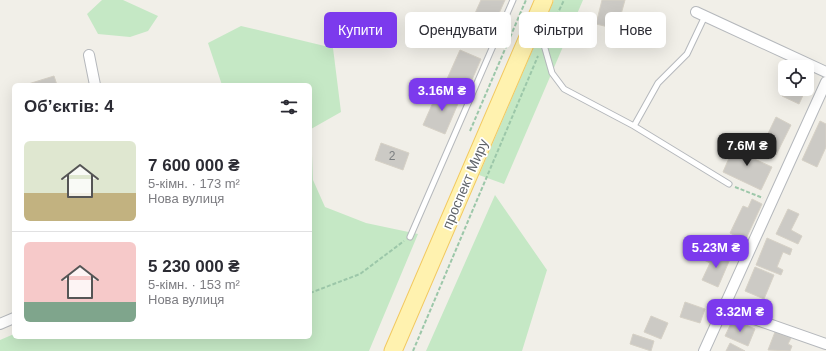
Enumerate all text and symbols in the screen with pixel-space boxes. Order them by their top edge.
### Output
chip: Купити [324,12,397,48]
chip: Орендувати [405,12,511,48]
chip: Фільтри [519,12,597,48]
chip: Нове [605,12,666,48]
map controls [778,60,814,96]
button: locate [778,60,814,96]
pin: 3.16M ₴ [405,78,479,112]
text: 3.16M ₴ [418,83,466,98]
icon: filters [278,96,300,118]
text: Об’єктів: 4 [24,97,114,116]
pin: 7.6M ₴ [714,133,780,167]
street label: проспект Миру [439,137,491,231]
text: 7.6M ₴ [726,138,768,153]
house number: 2 [389,149,396,163]
text: 7 600 000 ₴ [148,156,240,175]
icon: home [56,157,104,205]
text: 5-кімн. · 173 m² [148,176,240,191]
text: Нова вулиця [148,191,224,206]
pin: 5.23M ₴ [679,235,753,269]
text: 5.23M ₴ [692,240,740,255]
text: 5 230 000 ₴ [148,257,240,276]
icon: home [56,258,104,306]
text: 5-кімн. · 153 m² [148,277,240,292]
text: Нова вулиця [148,292,224,307]
pin: 3.32M ₴ [703,299,777,333]
text: 3.32M ₴ [716,304,764,319]

